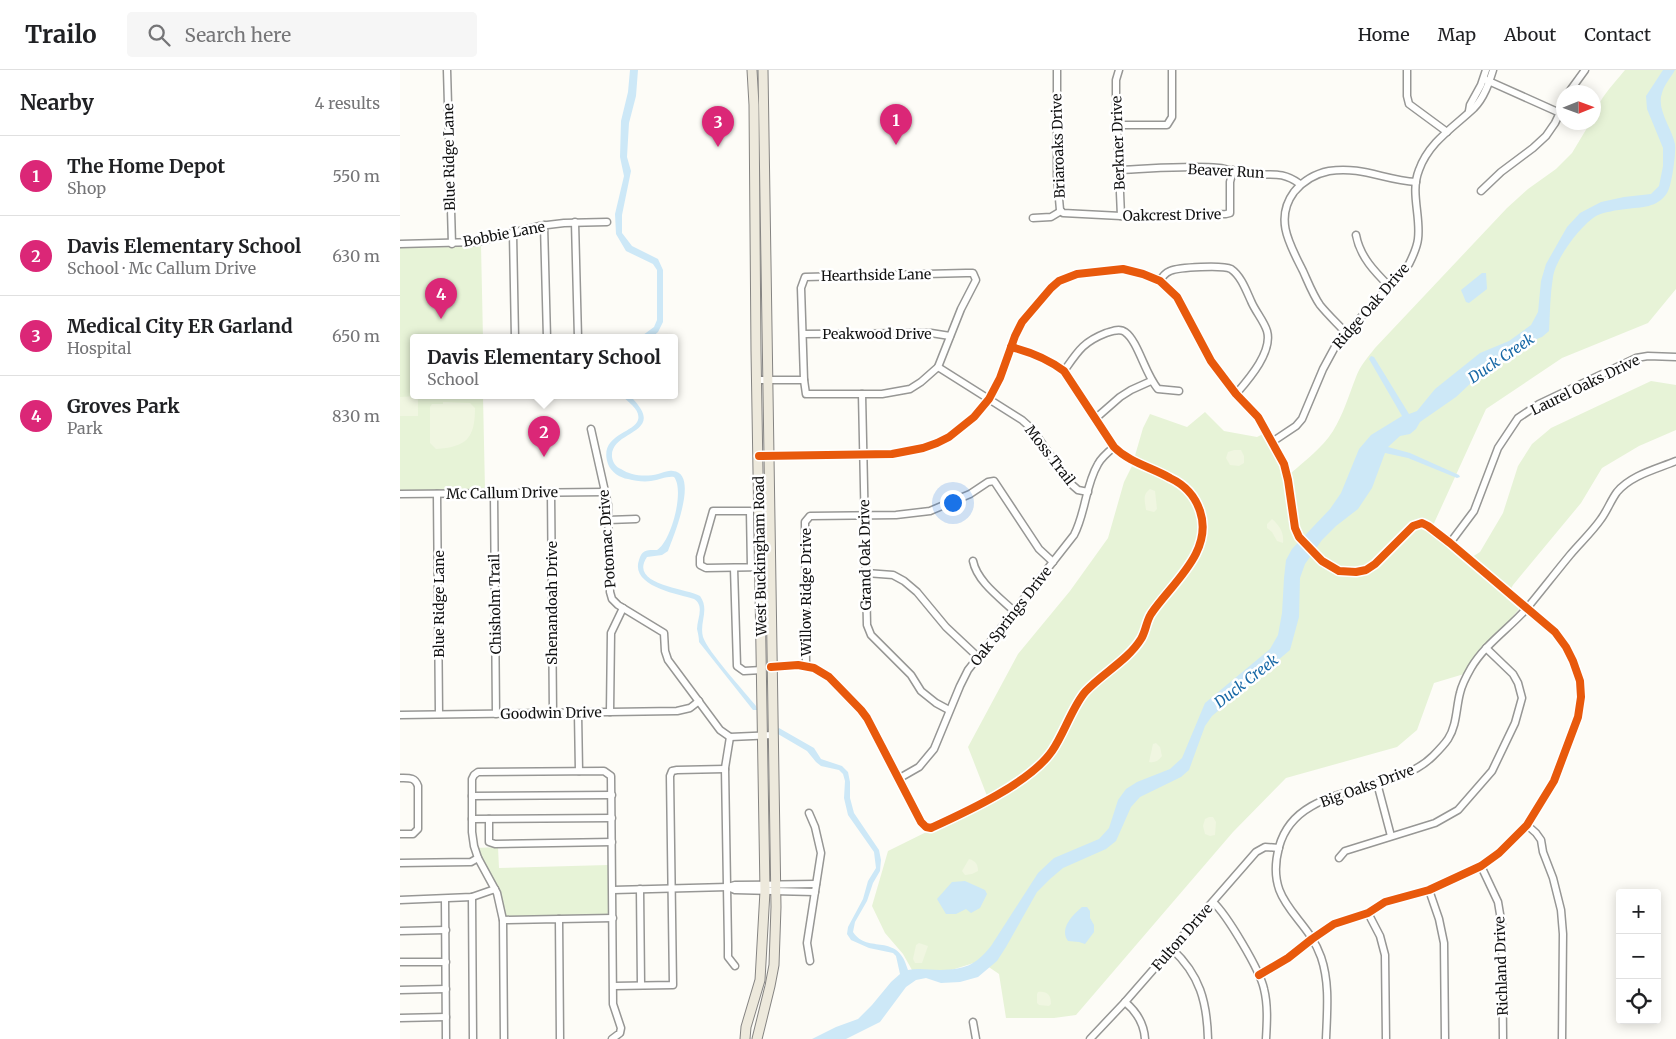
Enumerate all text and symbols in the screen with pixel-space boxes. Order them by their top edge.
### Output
search box [127,12,477,57]
text: Trailo [25,19,97,50]
icon: search [145,21,173,49]
text: Search here [185,23,291,47]
text: Home [1358,23,1410,46]
text: Map [1438,23,1476,46]
text: About [1504,23,1556,46]
text: Contact [1584,23,1651,46]
north arrow [1556,85,1601,130]
text: Nearby [20,89,94,116]
text: 4 results [314,93,380,113]
street label: Briaroaks Drive [1047,93,1069,199]
street label: Berkner Drive [1107,95,1129,191]
street label: Blue Ridge Lane [439,103,459,211]
pin: 1 [880,104,912,145]
pin: 3 [702,106,734,147]
text: The Home Depot [67,154,225,178]
street label: Beaver Run [1187,160,1265,182]
text: 1 [32,166,40,186]
text: 550 m [332,166,380,186]
text: Shop [67,178,106,198]
street label: Oakcrest Drive [1123,205,1221,225]
street label: Bobbie Lane [462,217,546,251]
text: Davis Elementary School [67,234,301,258]
text: 2 [31,246,41,266]
text: 630 m [332,246,380,266]
text: School · Mc Callum Drive [67,258,256,278]
street label: Ridge Oak Drive [1329,259,1413,353]
street label: Hearthside Lane [821,265,931,285]
pin: 4 [425,278,457,319]
text: Medical City ER Garland [67,314,293,338]
street label: Peakwood Drive [822,325,932,343]
text: 3 [31,326,41,346]
text: 650 m [332,326,380,346]
water label: Duck Creek [1464,329,1538,388]
popup [410,334,678,399]
text: Hospital [67,338,131,358]
text: Davis Elementary School [427,345,661,369]
street label: Laurel Oaks Drive [1528,351,1642,419]
text: School [427,369,479,389]
text: Groves Park [67,394,180,418]
text: 4 [31,406,41,426]
text: 830 m [332,406,380,426]
pin: 2 [528,416,560,457]
text: Park [67,418,103,438]
street label: Moss Trail [1021,421,1079,489]
street label: West Buckingham Road [750,475,770,637]
street label: Mc Callum Drive [446,483,558,503]
street label: Potomac Drive [595,489,619,589]
your location [940,490,966,516]
street label: Grand Oak Drive [855,499,875,611]
street label: Willow Ridge Drive [797,528,815,657]
street label: Shenandoah Drive [543,541,561,665]
street label: Blue Ridge Lane [430,550,448,658]
street label: Chisholm Trail [485,553,505,654]
street label: Oak Springs Drive [967,563,1055,669]
water label: Duck Creek [1210,650,1282,712]
street label: Goodwin Drive [500,703,602,723]
street label: Big Oaks Drive [1318,761,1416,811]
map controls [1616,889,1661,1024]
button: + [1616,889,1661,934]
street label: Fulton Drive [1148,900,1216,974]
street label: Richland Drive [1490,916,1512,1016]
button: − [1616,934,1661,979]
button: locate [1616,979,1661,1024]

